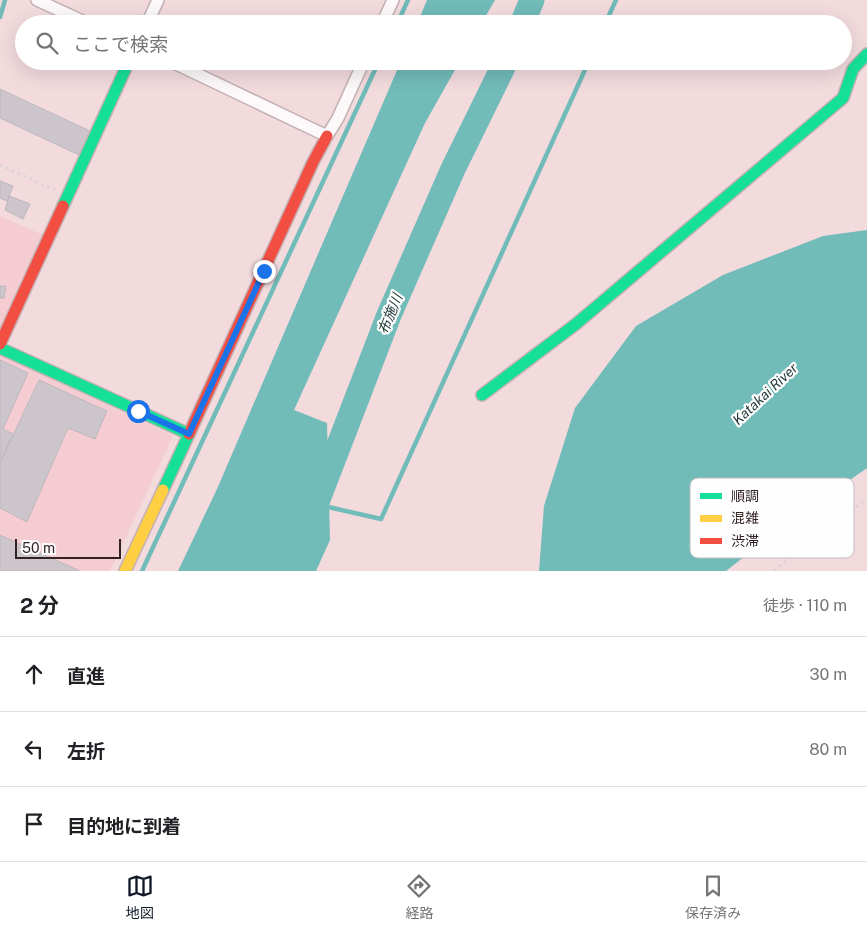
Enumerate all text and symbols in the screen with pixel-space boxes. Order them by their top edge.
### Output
search box [15,15,852,70]
icon: search [33,29,61,57]
text: ここで検索 [73,33,168,55]
route end [253,260,276,283]
water label: 布施川 [375,290,406,336]
water label: Katakai River [729,360,801,428]
route start [127,400,150,423]
legend [690,478,854,558]
text: 順調 [731,488,759,504]
text: 混雑 [731,510,759,526]
text: 渋滞 [731,533,759,549]
scale bar [15,536,121,559]
text: 50 m [22,540,55,556]
text: 2 分 [20,593,59,618]
text: 徒歩 · 110 m [763,596,847,615]
icon: ahead [20,660,48,688]
text: 直進 [67,665,105,687]
text: 30 m [810,665,847,684]
icon: left [20,735,48,763]
text: 左折 [67,740,105,762]
text: 80 m [809,740,847,759]
icon: arrive [20,810,48,838]
text: 目的地に到着 [67,815,181,837]
tab: 地図 [126,872,154,922]
tab: 経路 [405,872,433,922]
tab: 保存済み [685,872,741,922]

